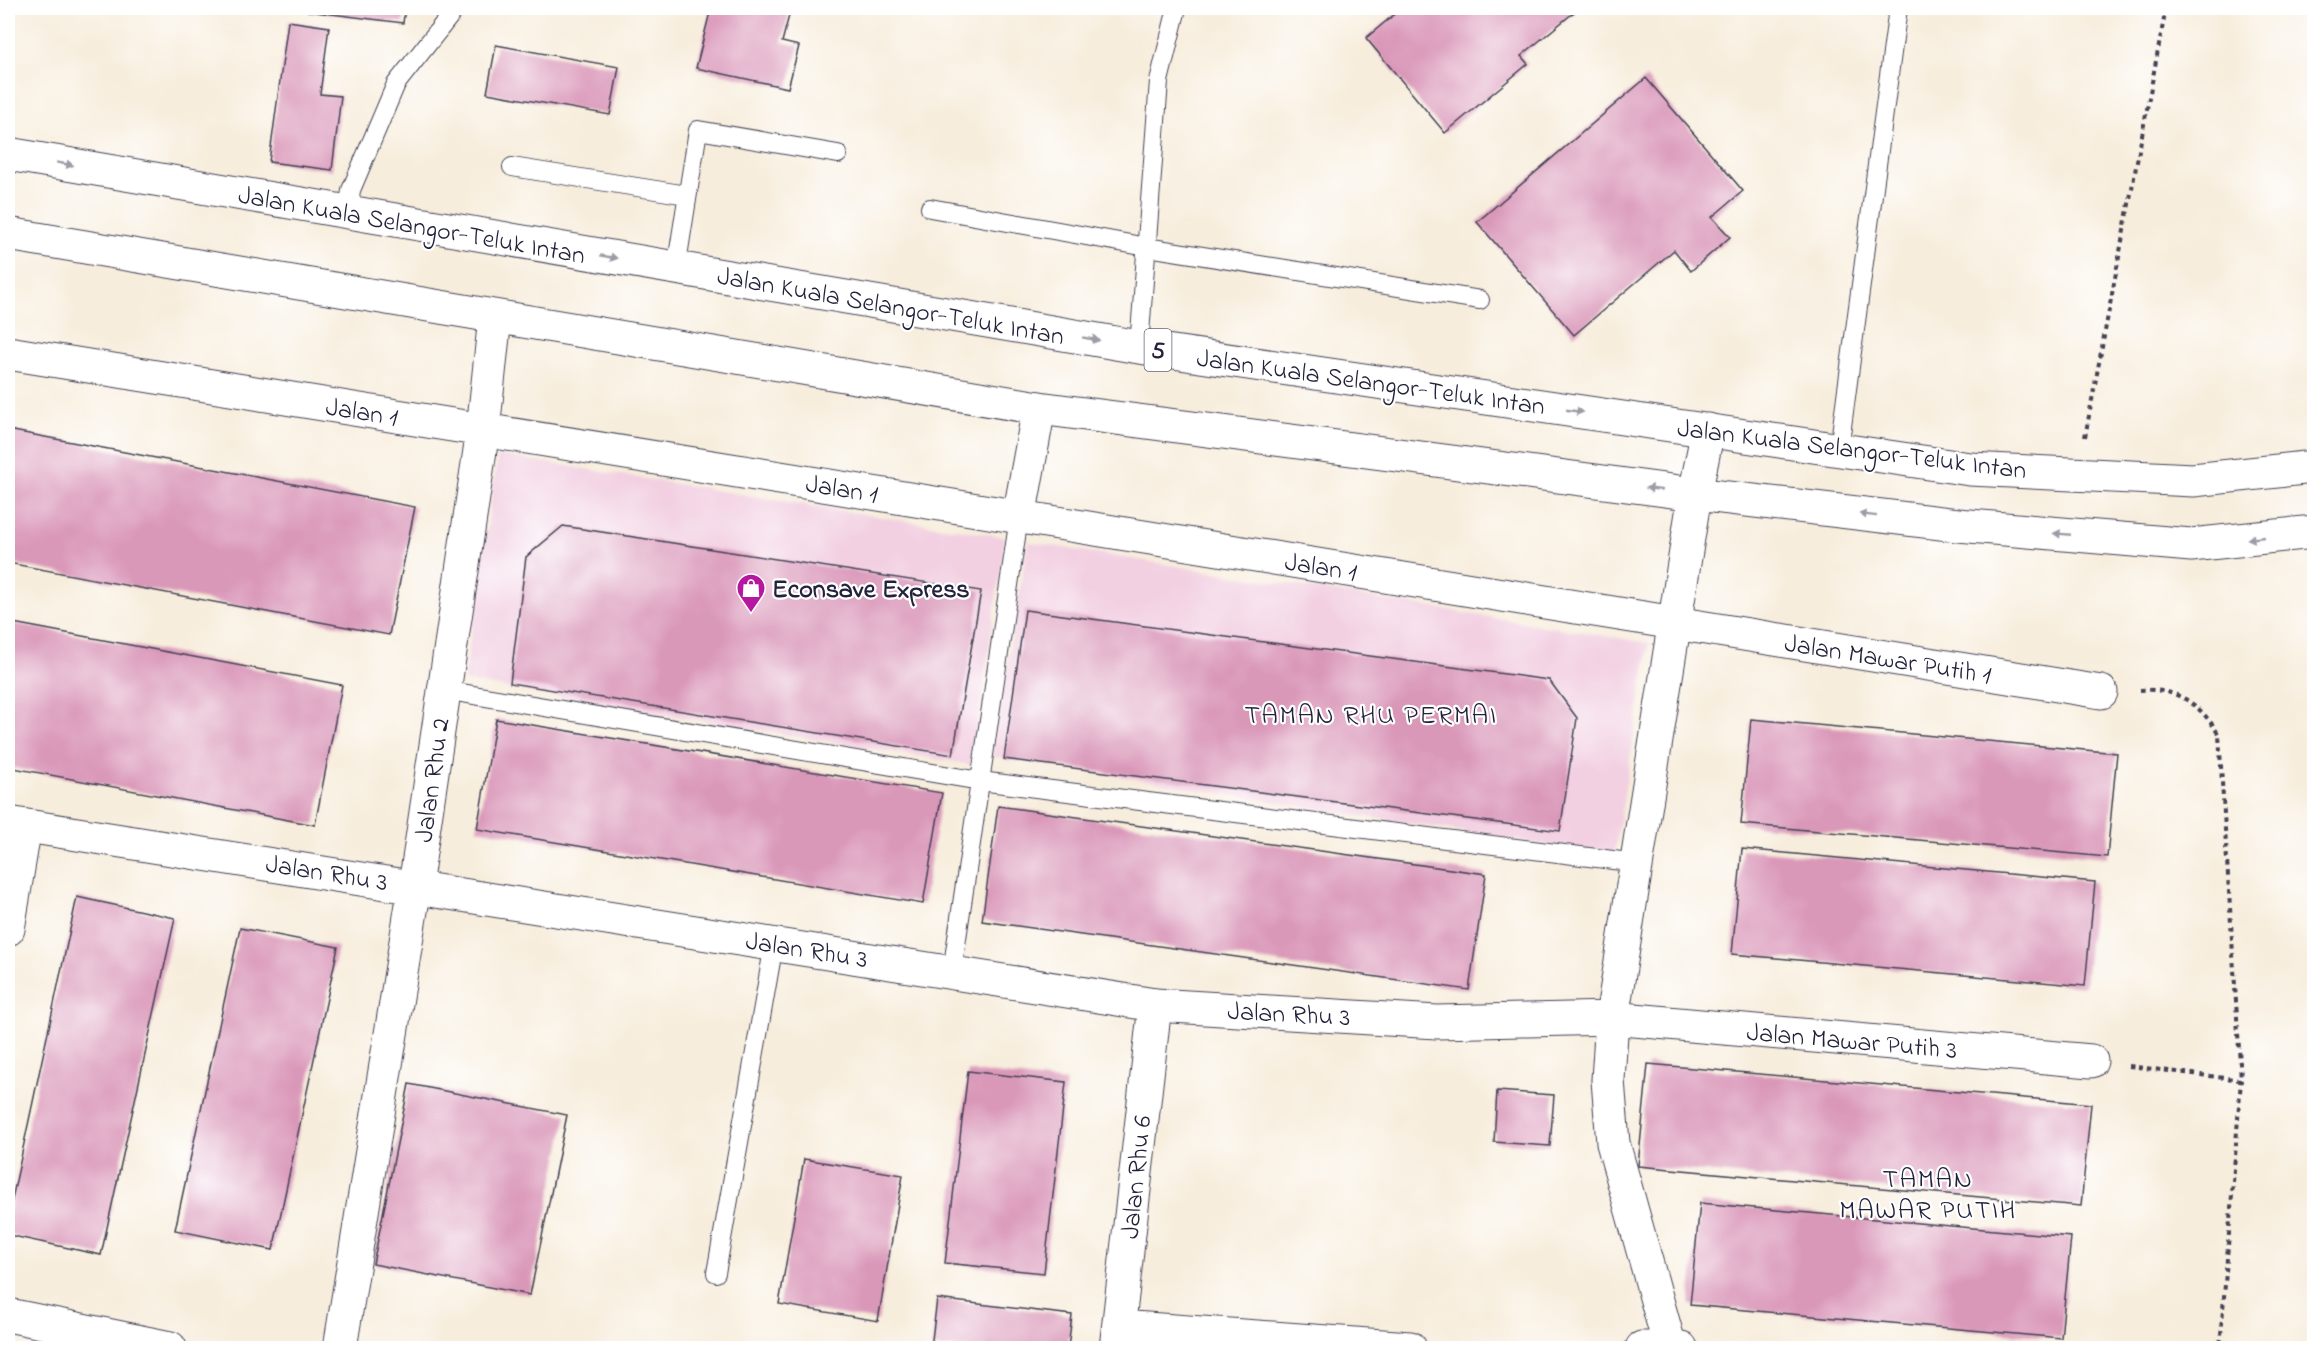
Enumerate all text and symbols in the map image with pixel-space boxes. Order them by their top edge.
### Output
one-way arrow [56,160,75,169]
street label: Jalan Kuala Selangor-Teluk Intan [235,178,588,276]
one-way arrow [600,253,619,262]
street label: Jalan Kuala Selangor-Teluk Intan [714,259,1067,357]
road number: 5 [1144,329,1172,371]
one-way arrow [1082,335,1101,344]
street label: Jalan Kuala Selangor-Teluk Intan [1194,341,1547,427]
street label: Jalan 1 [323,390,400,438]
one-way arrow [1566,406,1585,415]
street label: Jalan Kuala Selangor-Teluk Intan [1675,411,2028,491]
street label: Jalan 1 [803,467,880,515]
one-way arrow [1644,484,1663,493]
one-way arrow [1859,510,1878,519]
one-way arrow [2053,529,2072,539]
one-way arrow [2247,533,2266,543]
street label: Jalan 1 [1282,545,1359,593]
shop icon: Econsave Express [735,572,767,614]
place label: Econsave Express [772,572,970,610]
street label: Jalan Mawar Putih 1 [1781,626,1994,696]
district label: TAMAN RHU PERMAI [1244,697,1498,736]
street label: Jalan Rhu 2 [406,716,462,845]
street label: Jalan Rhu 3 [263,847,390,903]
street label: Jalan Rhu 3 [743,924,870,980]
street label: Jalan Rhu 3 [1226,994,1351,1038]
street label: Jalan Mawar Putih 3 [1745,1015,1959,1071]
street label: Jalan Rhu 6 [1113,1114,1163,1241]
district label: TAMAN MAWAR PUTIH [1839,1161,2017,1231]

